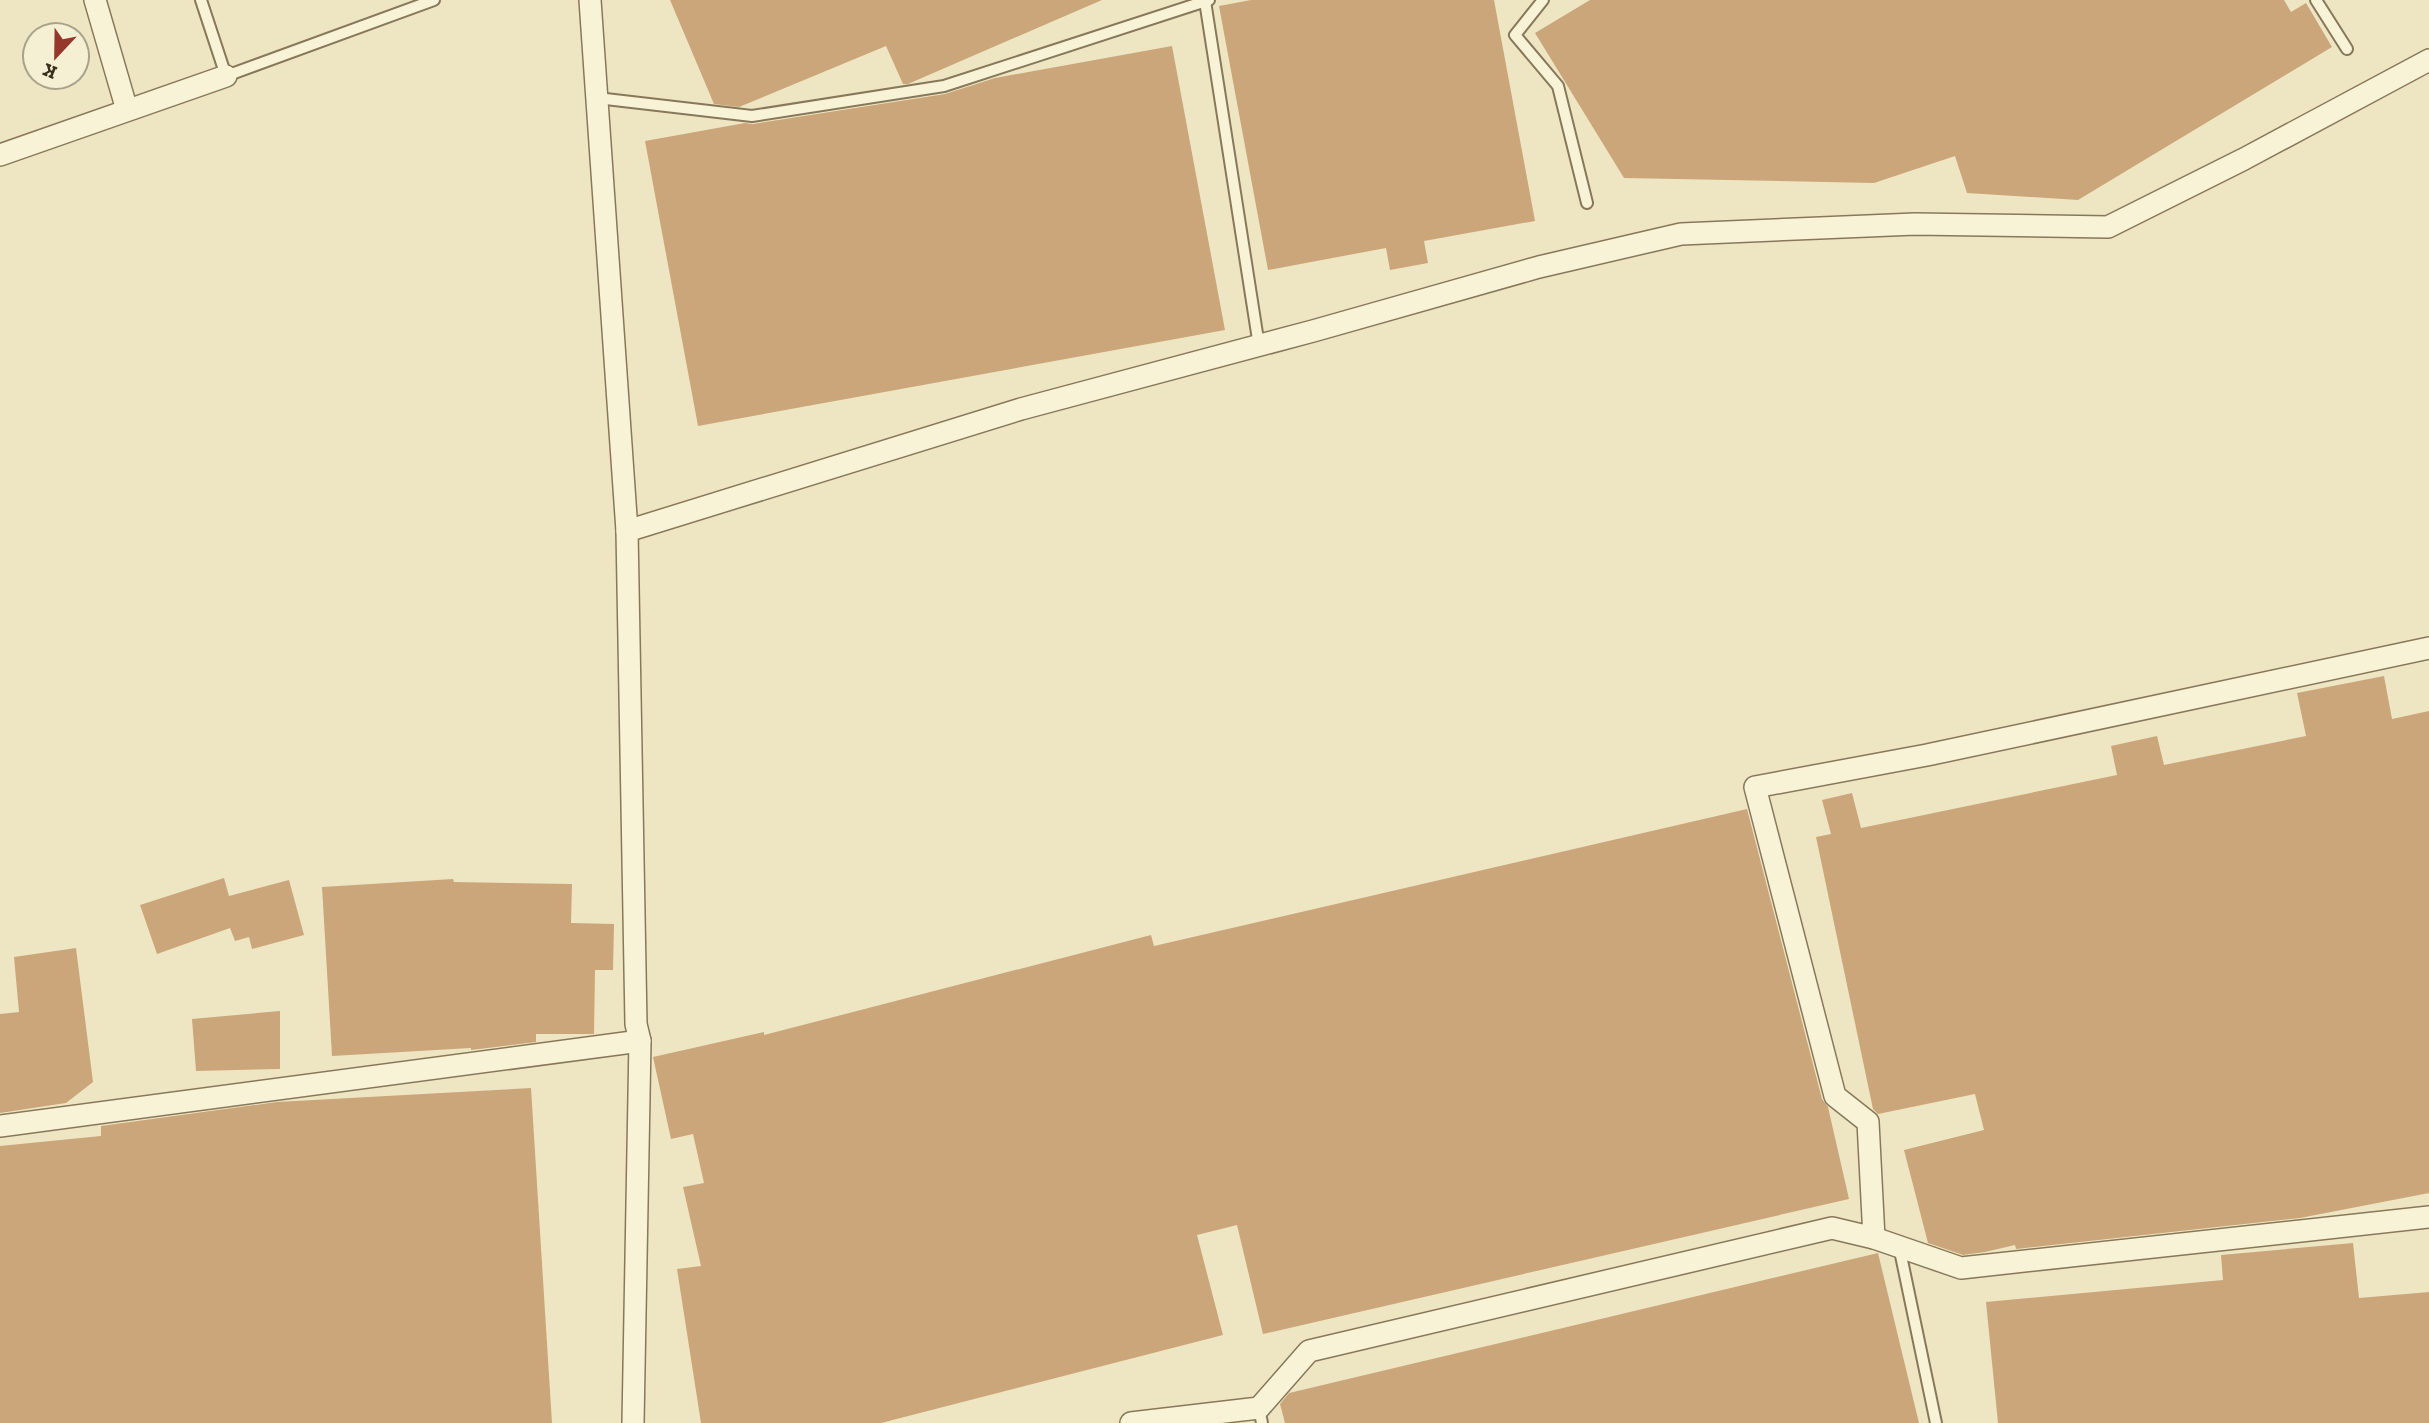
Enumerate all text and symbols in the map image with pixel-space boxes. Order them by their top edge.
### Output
north arrow [21,21,91,91]
text: K [39,58,60,84]

